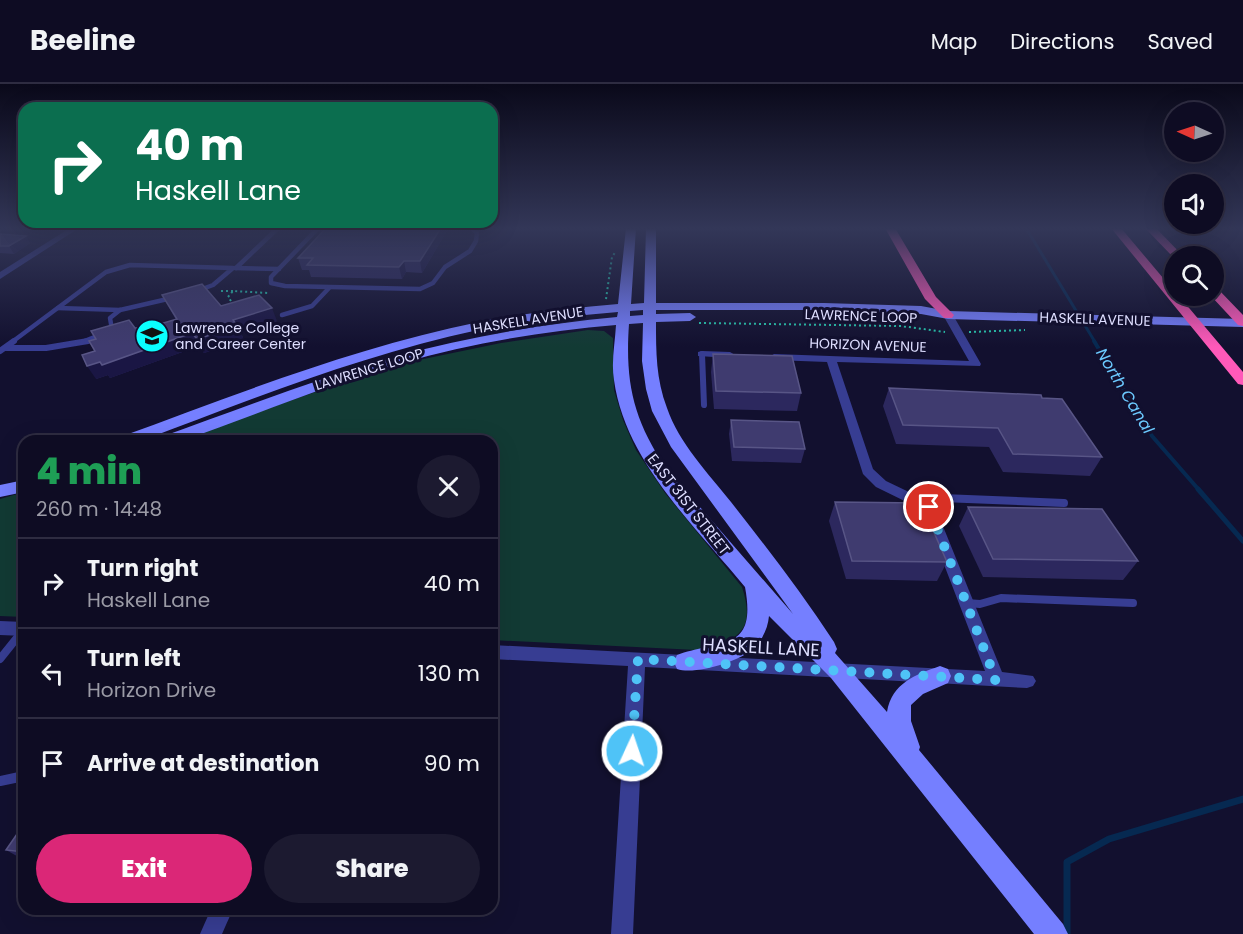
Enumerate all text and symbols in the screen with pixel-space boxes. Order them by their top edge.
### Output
text: Beeline [30,21,136,60]
text: Map [931,27,977,56]
text: Directions [1010,27,1114,56]
text: Saved [1147,27,1213,56]
north arrow [1164,102,1224,162]
map controls [1164,102,1224,306]
text: 40 m [135,116,244,175]
icon: right [36,126,114,204]
text: Haskell Lane [135,172,301,209]
button: sound [1164,174,1224,234]
button: search [1164,246,1224,306]
street label: HASKELL AVENUE [471,301,585,339]
street label: LAWRENCE LOOP [804,304,918,328]
street label: HASKELL AVENUE [1039,307,1151,331]
school or university icon: Lawrence College and Career Center [134,318,170,354]
place label: Lawrence College and Career Center [175,318,306,354]
street label: HORIZON AVENUE [809,333,927,357]
street label: LAWRENCE LOOP [312,343,426,395]
water label: North Canal [1090,344,1160,438]
text: 4 min [36,446,142,497]
street label: EAST 31ST STREET [643,449,735,559]
button: close [417,455,480,518]
pin [903,481,954,532]
icon: arrive [912,490,945,523]
text: 260 m · 14:48 [36,495,162,523]
text: Turn right [87,553,198,584]
icon: right [36,567,69,600]
text: 40 m [424,568,480,599]
text: Haskell Lane [87,586,210,614]
street label: HASKELL LANE [702,631,820,663]
text: Turn left [87,643,181,674]
icon: left [36,657,69,690]
text: 130 m [418,658,480,689]
text: Horizon Drive [87,676,216,704]
position arrow [600,719,664,783]
icon: arrive [36,747,69,780]
text: Arrive at destination [87,748,319,779]
text: 90 m [424,748,480,779]
button: Exit [36,834,252,903]
button: Share [264,834,480,903]

